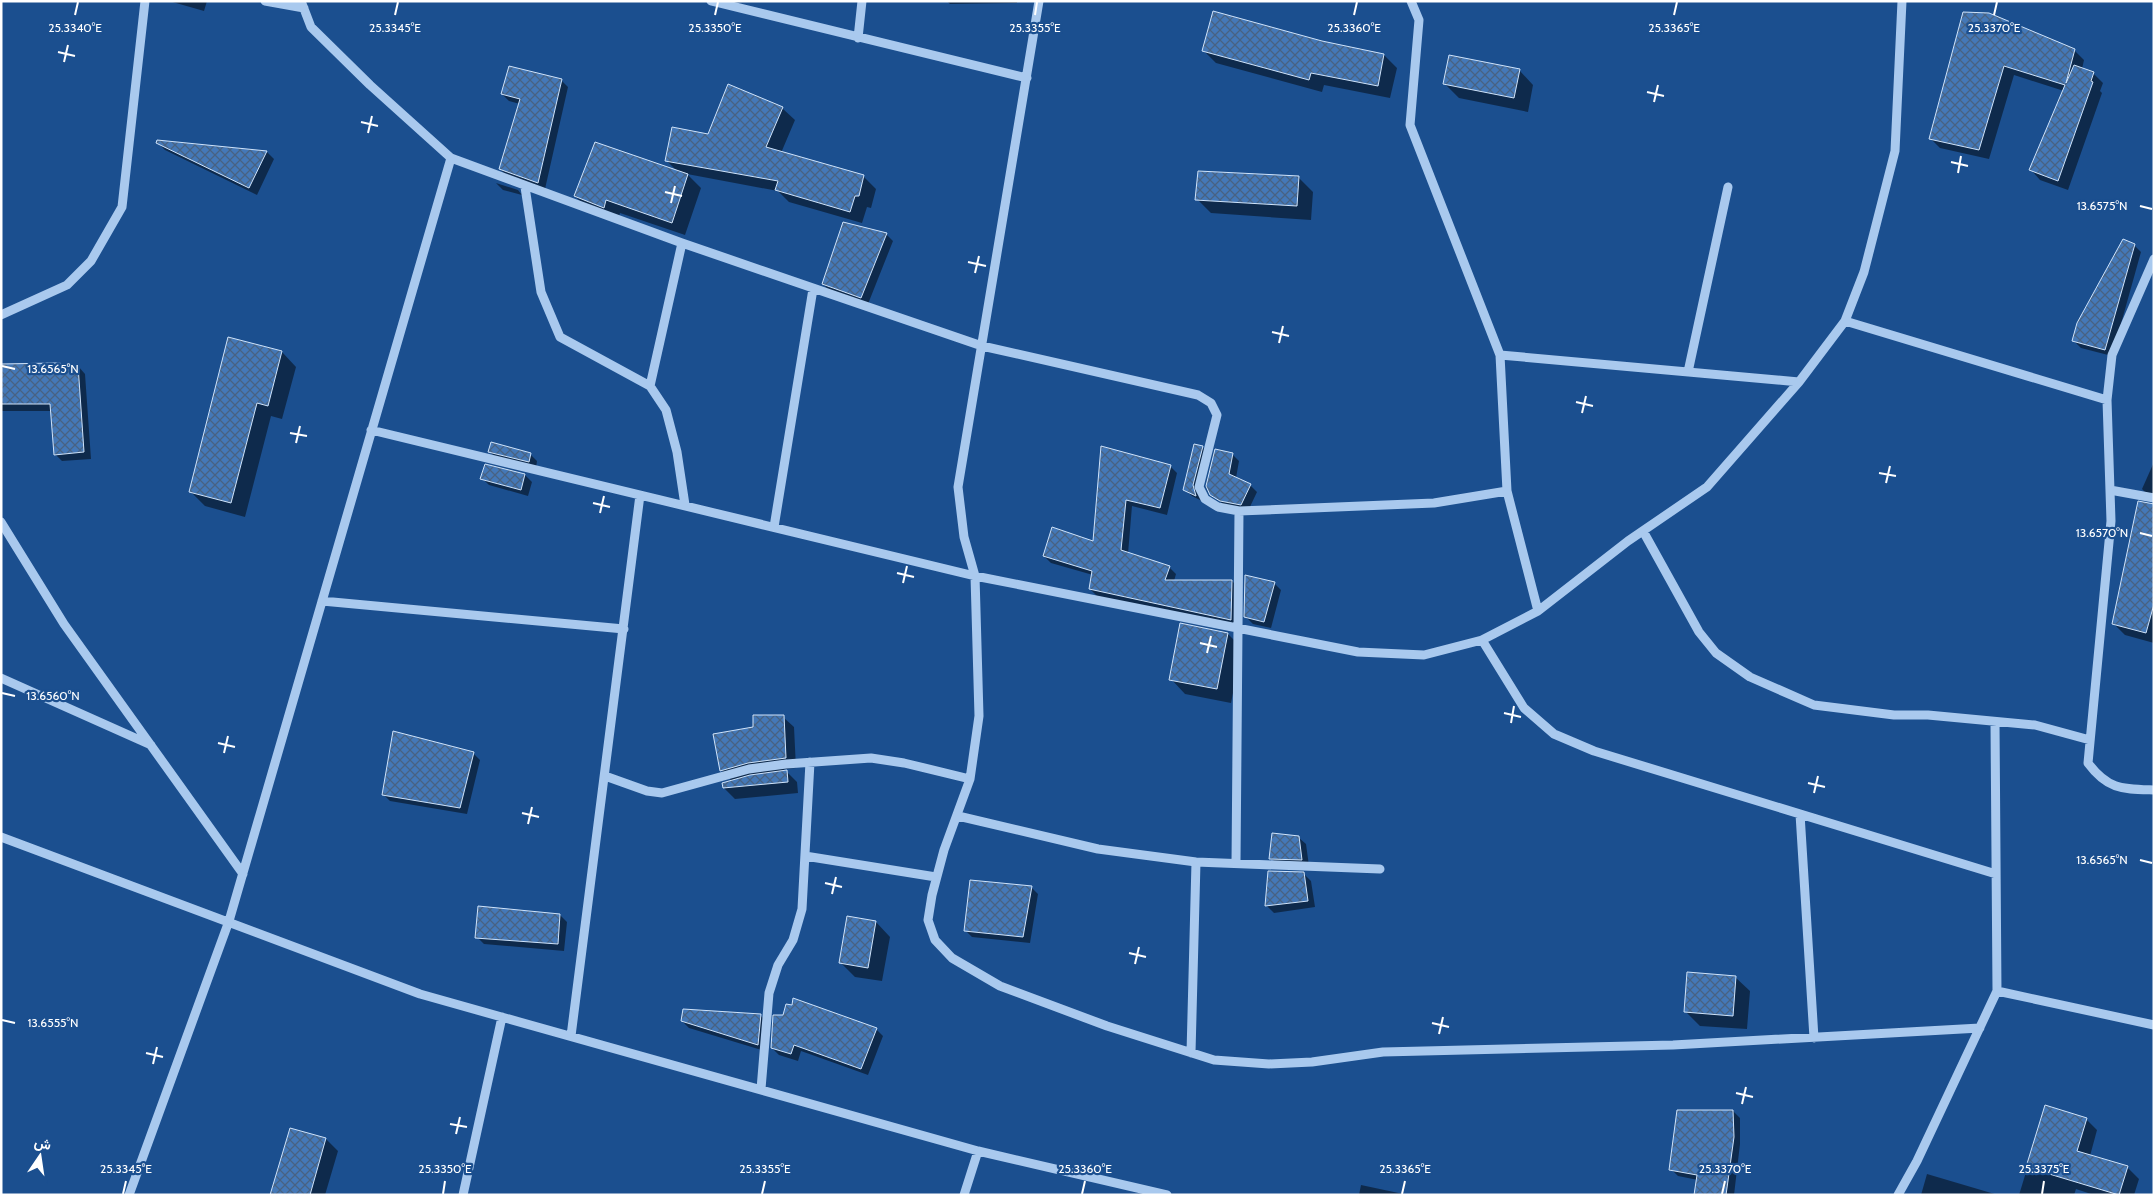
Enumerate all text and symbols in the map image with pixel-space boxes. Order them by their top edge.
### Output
text: 25.3340°E [48,20,102,35]
text: 25.3345°E [369,20,421,35]
text: 25.3350°E [688,20,742,35]
text: 25.3355°E [1009,20,1061,35]
text: 25.3360°E [1327,20,1381,35]
text: 25.3365°E [1648,20,1700,35]
text: 25.3370°E [1968,20,2021,35]
text: 13.6575°N [2077,198,2127,213]
text: 13.6565°N [27,361,79,376]
text: 13.6570°N [2076,525,2128,540]
text: 13.6560°N [26,688,80,703]
text: 13.6565°N [2076,852,2128,867]
text: 13.6555°N [27,1015,79,1030]
north arrow [15,1131,65,1181]
text: ش [33,1133,53,1154]
text: 25.3345°E [100,1161,152,1176]
text: 25.3350°E [418,1161,472,1176]
text: 25.3355°E [739,1161,791,1176]
text: 25.3360°E [1058,1161,1112,1176]
text: 25.3365°E [1379,1161,1431,1176]
text: 25.3370°E [1699,1161,1752,1176]
text: 25.3375°E [2019,1161,2070,1176]

